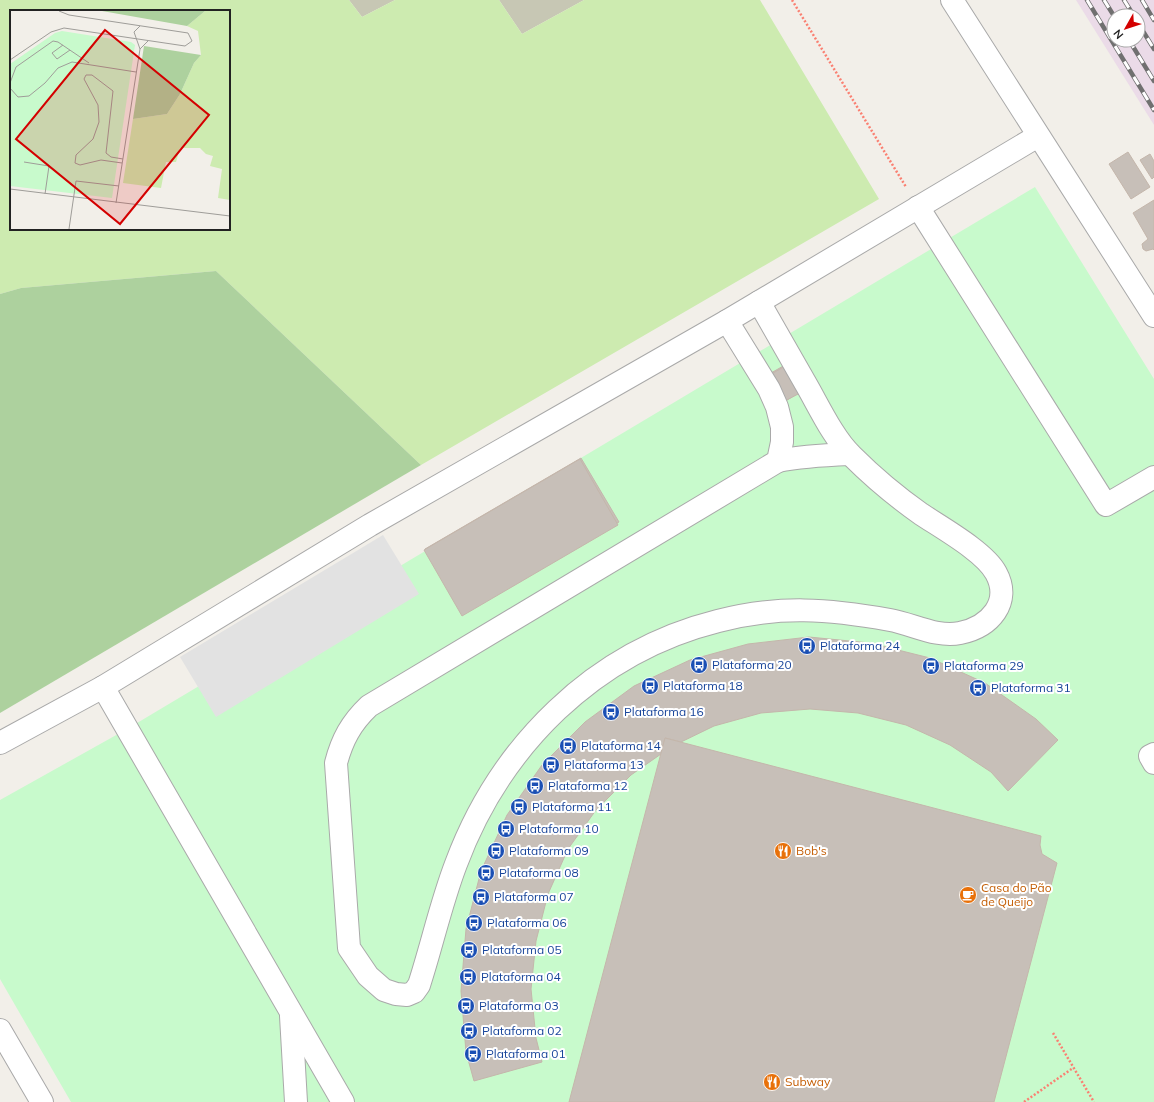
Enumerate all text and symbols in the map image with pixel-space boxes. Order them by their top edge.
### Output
north arrow [1106,8,1146,48]
inset map [10,10,230,230]
text: N [1110,27,1126,42]
bus stop icon: Plataforma 24 [797,636,817,656]
place label: Plataforma 24 [820,638,900,653]
bus stop icon: Plataforma 20 [689,655,709,675]
bus stop icon: Plataforma 29 [921,656,941,676]
place label: Plataforma 20 [712,657,792,672]
place label: Plataforma 29 [944,658,1024,673]
bus stop icon: Plataforma 18 [640,676,660,696]
place label: Plataforma 18 [663,678,743,693]
bus stop icon: Plataforma 31 [968,678,988,698]
place label: Plataforma 31 [991,680,1071,695]
bus stop icon: Plataforma 16 [601,702,621,722]
place label: Plataforma 16 [624,704,704,719]
bus stop icon: Plataforma 14 [558,736,578,756]
place label: Plataforma 14 [581,738,661,753]
bus stop icon: Plataforma 13 [541,755,561,775]
place label: Plataforma 13 [564,757,644,772]
bus stop icon: Plataforma 12 [525,776,545,796]
place label: Plataforma 12 [548,778,628,793]
bus stop icon: Plataforma 11 [509,797,529,817]
place label: Plataforma 11 [532,799,612,814]
bus stop icon: Plataforma 10 [496,819,516,839]
place label: Plataforma 10 [519,821,599,836]
bus stop icon: Plataforma 09 [486,841,506,861]
restaurant icon: Bob's [773,841,793,861]
place label: Plataforma 09 [509,843,589,858]
place label: Bob's [796,843,827,858]
bus stop icon: Plataforma 08 [476,863,496,883]
place label: Plataforma 08 [499,865,579,880]
place label: Casa do Pão de Queijo [981,880,1052,909]
cafe icon: Casa do Pão de Queijo [958,885,978,905]
bus stop icon: Plataforma 07 [471,887,491,907]
place label: Plataforma 07 [494,889,574,904]
bus stop icon: Plataforma 06 [464,913,484,933]
place label: Plataforma 06 [487,915,567,930]
bus stop icon: Plataforma 05 [459,940,479,960]
place label: Plataforma 05 [482,942,562,957]
bus stop icon: Plataforma 04 [458,967,478,987]
place label: Plataforma 04 [481,969,561,984]
bus stop icon: Plataforma 03 [456,996,476,1016]
place label: Plataforma 03 [479,998,559,1013]
bus stop icon: Plataforma 02 [459,1021,479,1041]
place label: Plataforma 02 [482,1023,562,1038]
bus stop icon: Plataforma 01 [463,1044,483,1064]
place label: Plataforma 01 [486,1046,566,1061]
restaurant icon: Subway [762,1072,782,1092]
place label: Subway [785,1074,831,1089]

